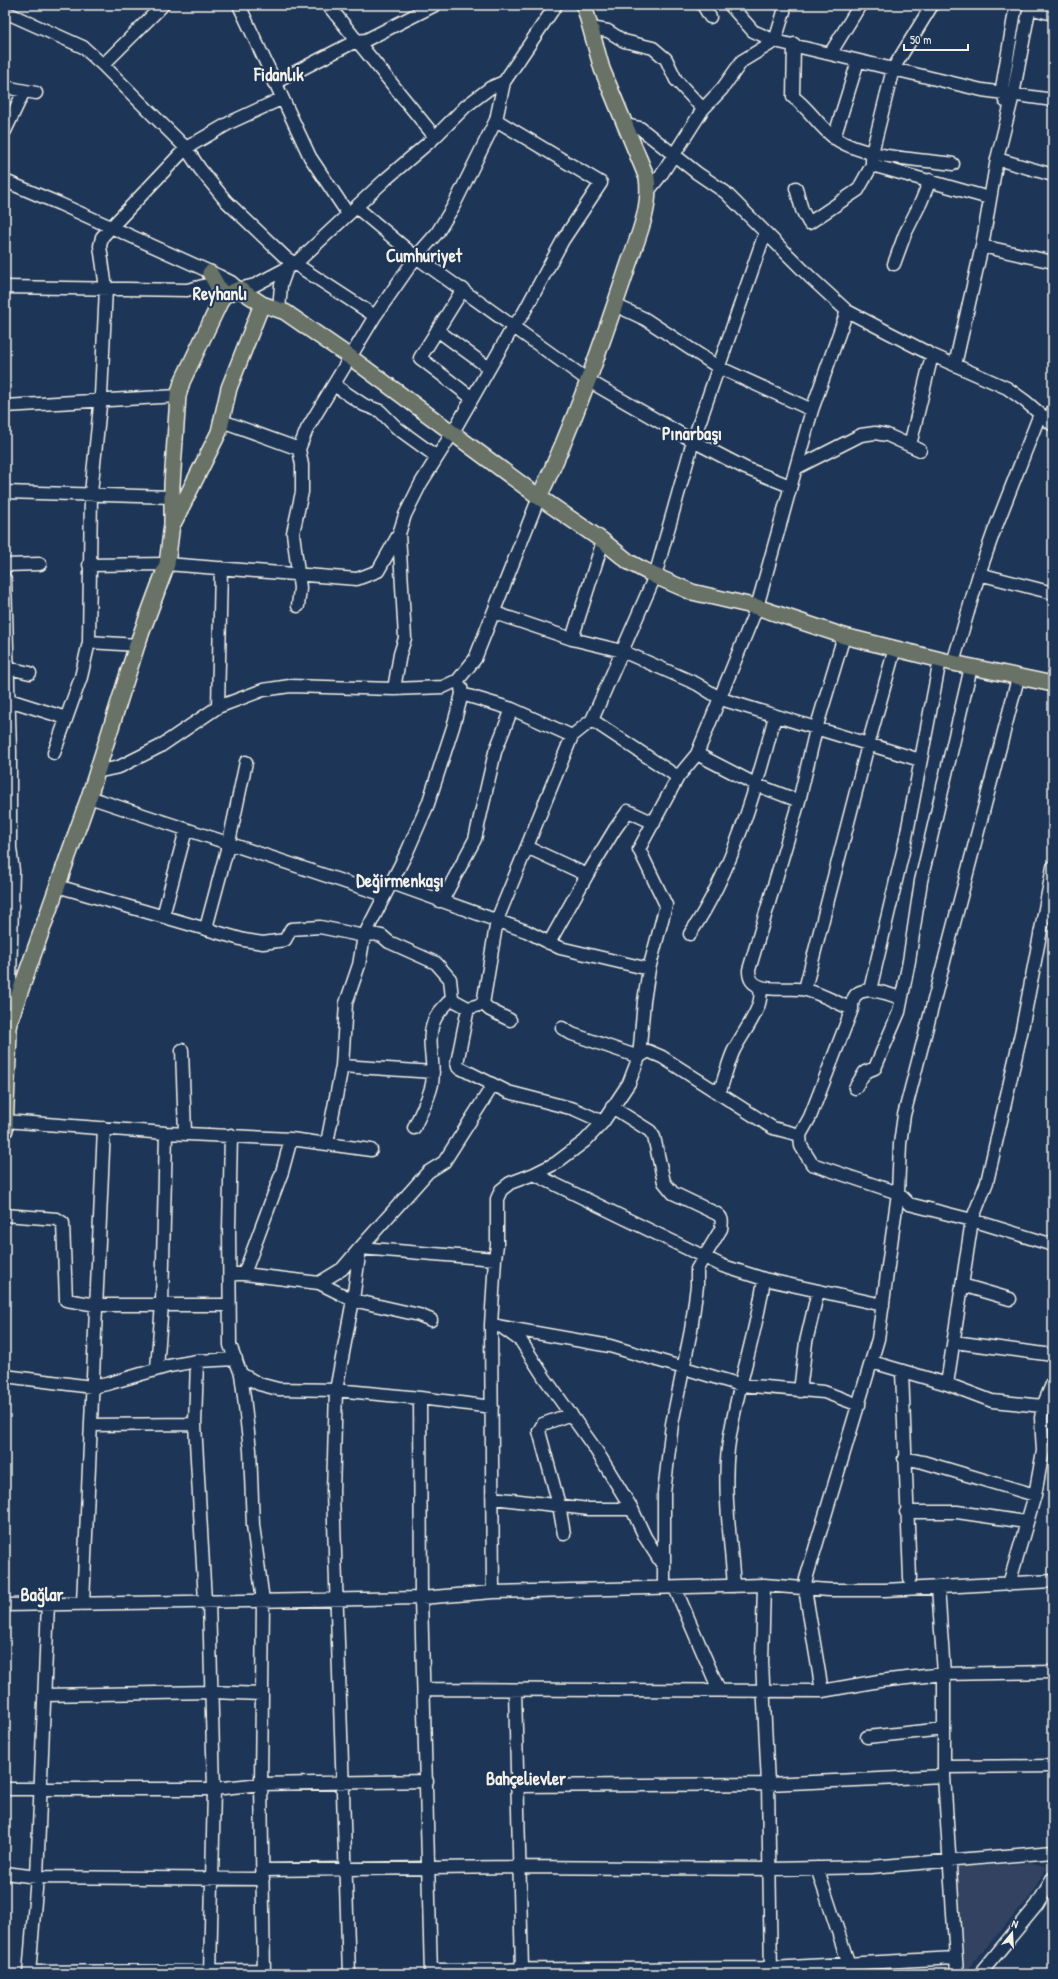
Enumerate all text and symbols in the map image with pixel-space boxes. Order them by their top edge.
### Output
scale bar [904,26,968,52]
text: 50 m [910,31,931,48]
district label: Fidanlık [253,62,304,87]
district label: Cumhuriyet [386,243,463,269]
district label: Reyhanlı [193,281,247,307]
district label: Pınarbaşı [662,421,722,446]
district label: Değirmenkaşı [356,868,444,894]
district label: Bağlar [21,1582,64,1608]
district label: Bahçelievler [486,1766,566,1791]
north arrow [992,1913,1032,1953]
text: N [1010,1916,1020,1931]

